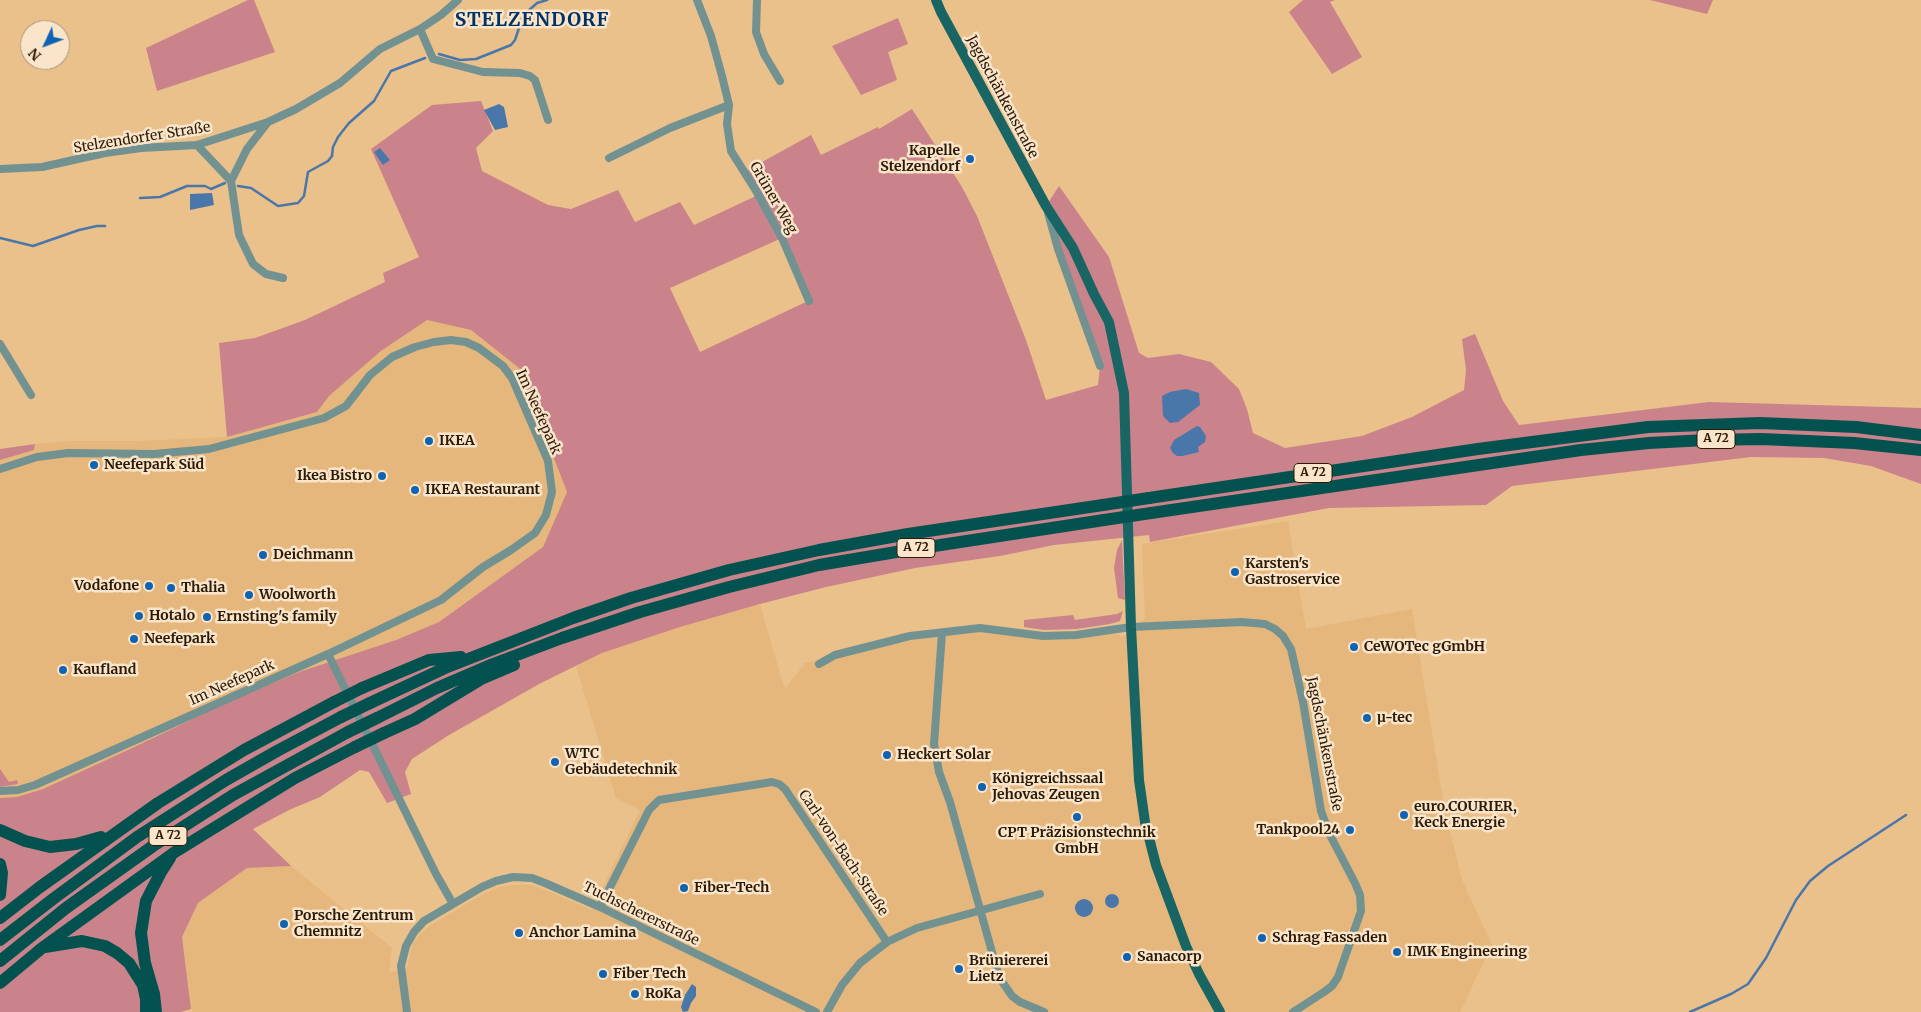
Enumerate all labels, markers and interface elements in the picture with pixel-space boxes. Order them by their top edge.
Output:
district label: STELZENDORF [453,10,611,32]
north arrow [20,20,70,70]
street label: Jagdschänkenstraße [963,33,1041,161]
text: N [24,44,45,65]
street label: Stelzendorfer Straße [72,119,212,157]
place label: Kapelle Stelzendorf [880,143,960,176]
marker: Kapelle Stelzendorf [964,153,976,165]
street label: Grüner Weg [746,159,800,237]
street label: Im Neefepark [512,367,564,457]
road number: A 72 [1697,429,1735,448]
place label: IKEA [439,433,475,449]
marker: IKEA [423,435,435,447]
place label: Neefepark Süd [104,457,204,473]
marker: Neefepark Süd [88,459,100,471]
road number: A 72 [1294,463,1332,482]
place label: Ikea Bistro [297,468,372,484]
marker: Ikea Bistro [376,470,388,482]
place label: IKEA Restaurant [425,482,540,498]
marker: IKEA Restaurant [409,484,421,496]
road number: A 72 [897,538,935,558]
place label: Deichmann [273,547,353,563]
marker: Deichmann [257,549,269,561]
place label: Karsten's Gastroservice [1245,556,1340,588]
marker: Karsten's Gastroservice [1229,566,1241,578]
place label: Vodafone [74,578,139,594]
marker: Vodafone [143,580,155,592]
place label: Thalia [181,580,225,596]
marker: Thalia [165,582,177,594]
place label: Woolworth [259,587,336,603]
marker: Woolworth [243,589,255,601]
place label: Hotalo [149,608,195,624]
place label: Ernsting's family [217,609,337,625]
marker: Hotalo [133,610,145,622]
marker: Ernsting's family [201,611,213,623]
place label: Neefepark [144,631,215,647]
marker: Neefepark [128,633,140,645]
place label: CeWOTec gGmbH [1364,639,1485,655]
marker: CeWOTec gGmbH [1348,641,1360,653]
street label: Im Neefepark [187,657,277,709]
place label: Kaufland [73,662,136,678]
marker: Kaufland [57,664,69,676]
street label: Jagdschänkenstraße [1303,675,1345,813]
place label: µ-tec [1377,710,1412,726]
marker: µ-tec [1361,712,1373,724]
place label: WTC Gebäudetechnik [565,746,677,779]
place label: Heckert Solar [897,747,991,763]
marker: Heckert Solar [881,749,893,761]
marker: WTC Gebäudetechnik [549,756,561,768]
place label: Königreichssaal Jehovas Zeugen [992,771,1103,804]
marker: Königreichssaal Jehovas Zeugen [976,781,988,793]
street label: Carl-von-Bach-Straße [795,787,891,919]
place label: euro.COURIER, Keck Energie [1414,799,1517,832]
marker: euro.COURIER, Keck Energie [1398,809,1410,821]
marker: CPT Präzisionstechnik GmbH [1071,811,1083,823]
place label: Tankpool24 [1256,822,1340,838]
marker: Tankpool24 [1344,824,1356,836]
place label: CPT Präzisionstechnik GmbH [998,825,1156,858]
road number: A 72 [149,826,187,846]
street label: Tuchschererstraße [580,879,702,949]
place label: Fiber-Tech [694,880,769,896]
marker: Fiber-Tech [678,882,690,894]
place label: Porsche Zentrum Chemnitz [294,908,413,940]
marker: Porsche Zentrum Chemnitz [278,918,290,930]
place label: Anchor Lamina [529,925,636,941]
marker: Anchor Lamina [513,927,525,939]
place label: Schrag Fassaden [1272,930,1387,946]
marker: Schrag Fassaden [1256,932,1268,944]
place label: IMK Engineering [1407,944,1527,960]
marker: IMK Engineering [1391,946,1403,958]
place label: Sanacorp [1137,949,1202,965]
marker: Sanacorp [1121,951,1133,963]
place label: Brüniererei Lietz [969,953,1048,986]
marker: Brüniererei Lietz [953,963,965,975]
place label: Fiber Tech [613,966,686,982]
marker: Fiber Tech [597,968,609,980]
place label: RoKa [645,986,681,1002]
marker: RoKa [629,988,641,1000]

